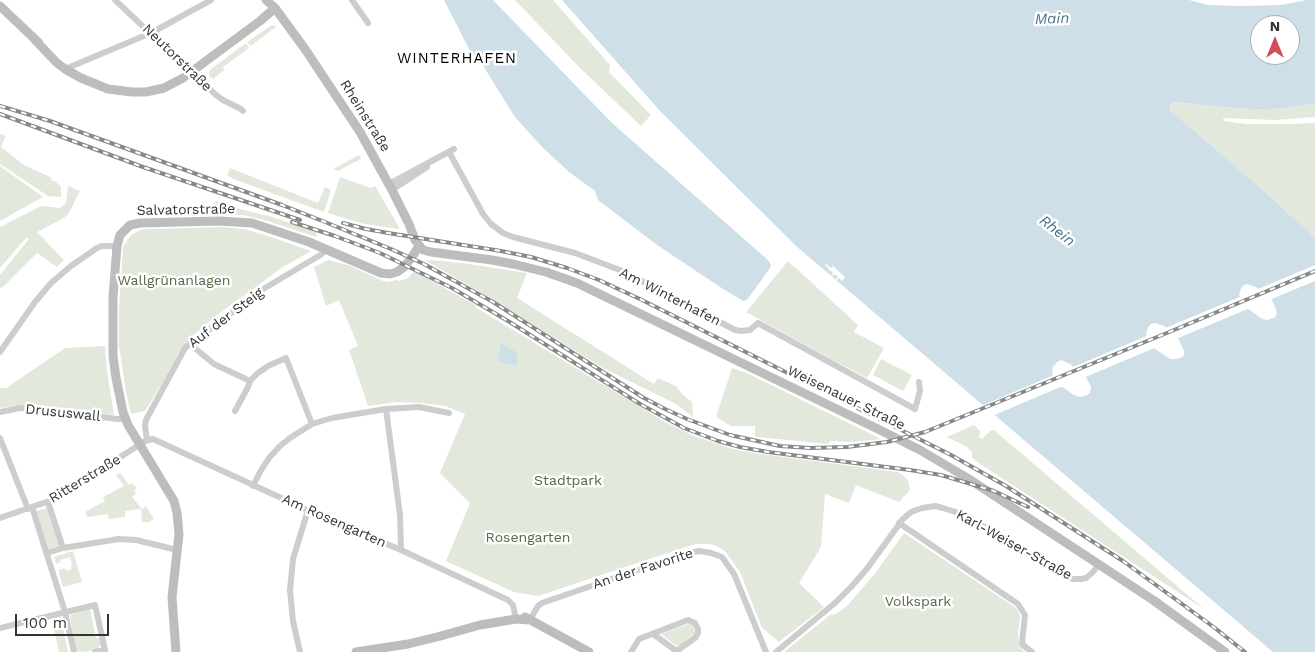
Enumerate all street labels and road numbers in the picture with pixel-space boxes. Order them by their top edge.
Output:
street label: Neutorstraße [139,21,215,95]
street label: Rheinstraße [336,77,394,155]
street label: Salvatorstraße [137,201,235,219]
street label: Am Winterhafen [617,264,723,330]
street label: Auf der Steig [185,284,267,352]
street label: Weisenauer Straße [784,362,908,434]
street label: Drususwall [25,401,101,425]
street label: Ritterstraße [46,451,124,507]
street label: Am Rosengarten [279,491,389,551]
street label: Karl-Weiser-Straße [953,506,1075,584]
street label: An der Favorite [591,545,695,593]

